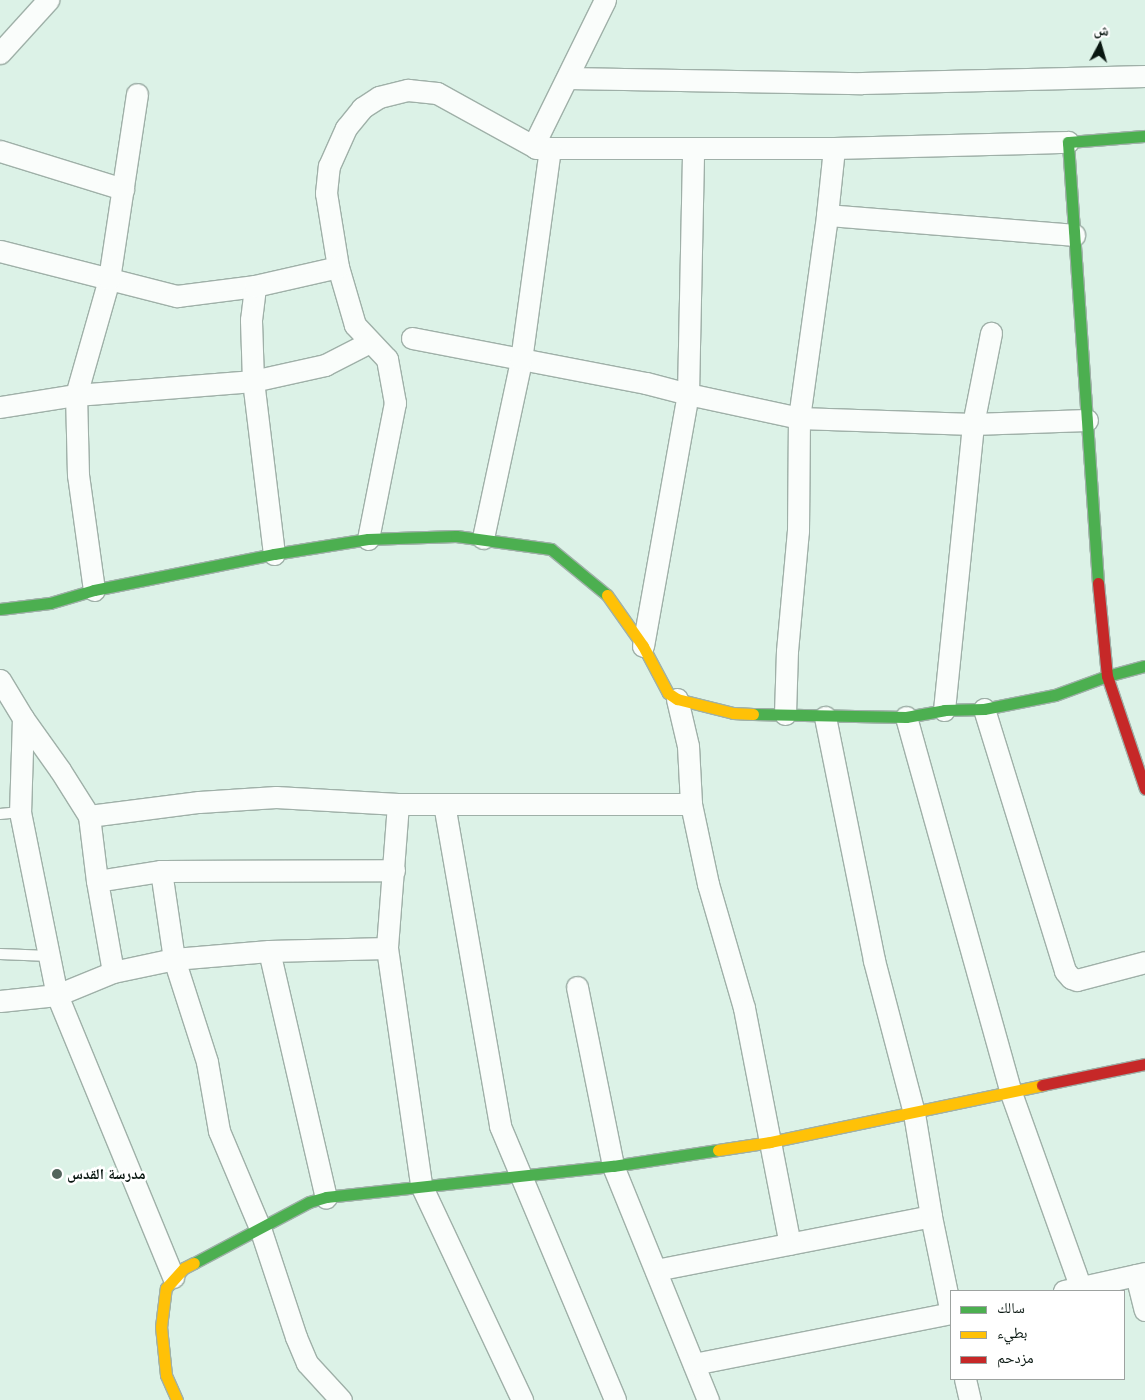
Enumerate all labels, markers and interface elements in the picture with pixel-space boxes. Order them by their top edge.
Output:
north arrow [1075,20,1125,70]
text: ش [1093,20,1110,40]
place label: مدرسة القدس [67,1165,146,1183]
marker: مدرسة القدس [51,1168,63,1180]
legend [950,1290,1125,1380]
text: سالك [997,1298,1025,1317]
text: بطيء [997,1323,1027,1342]
text: مزدحم [997,1348,1034,1367]

